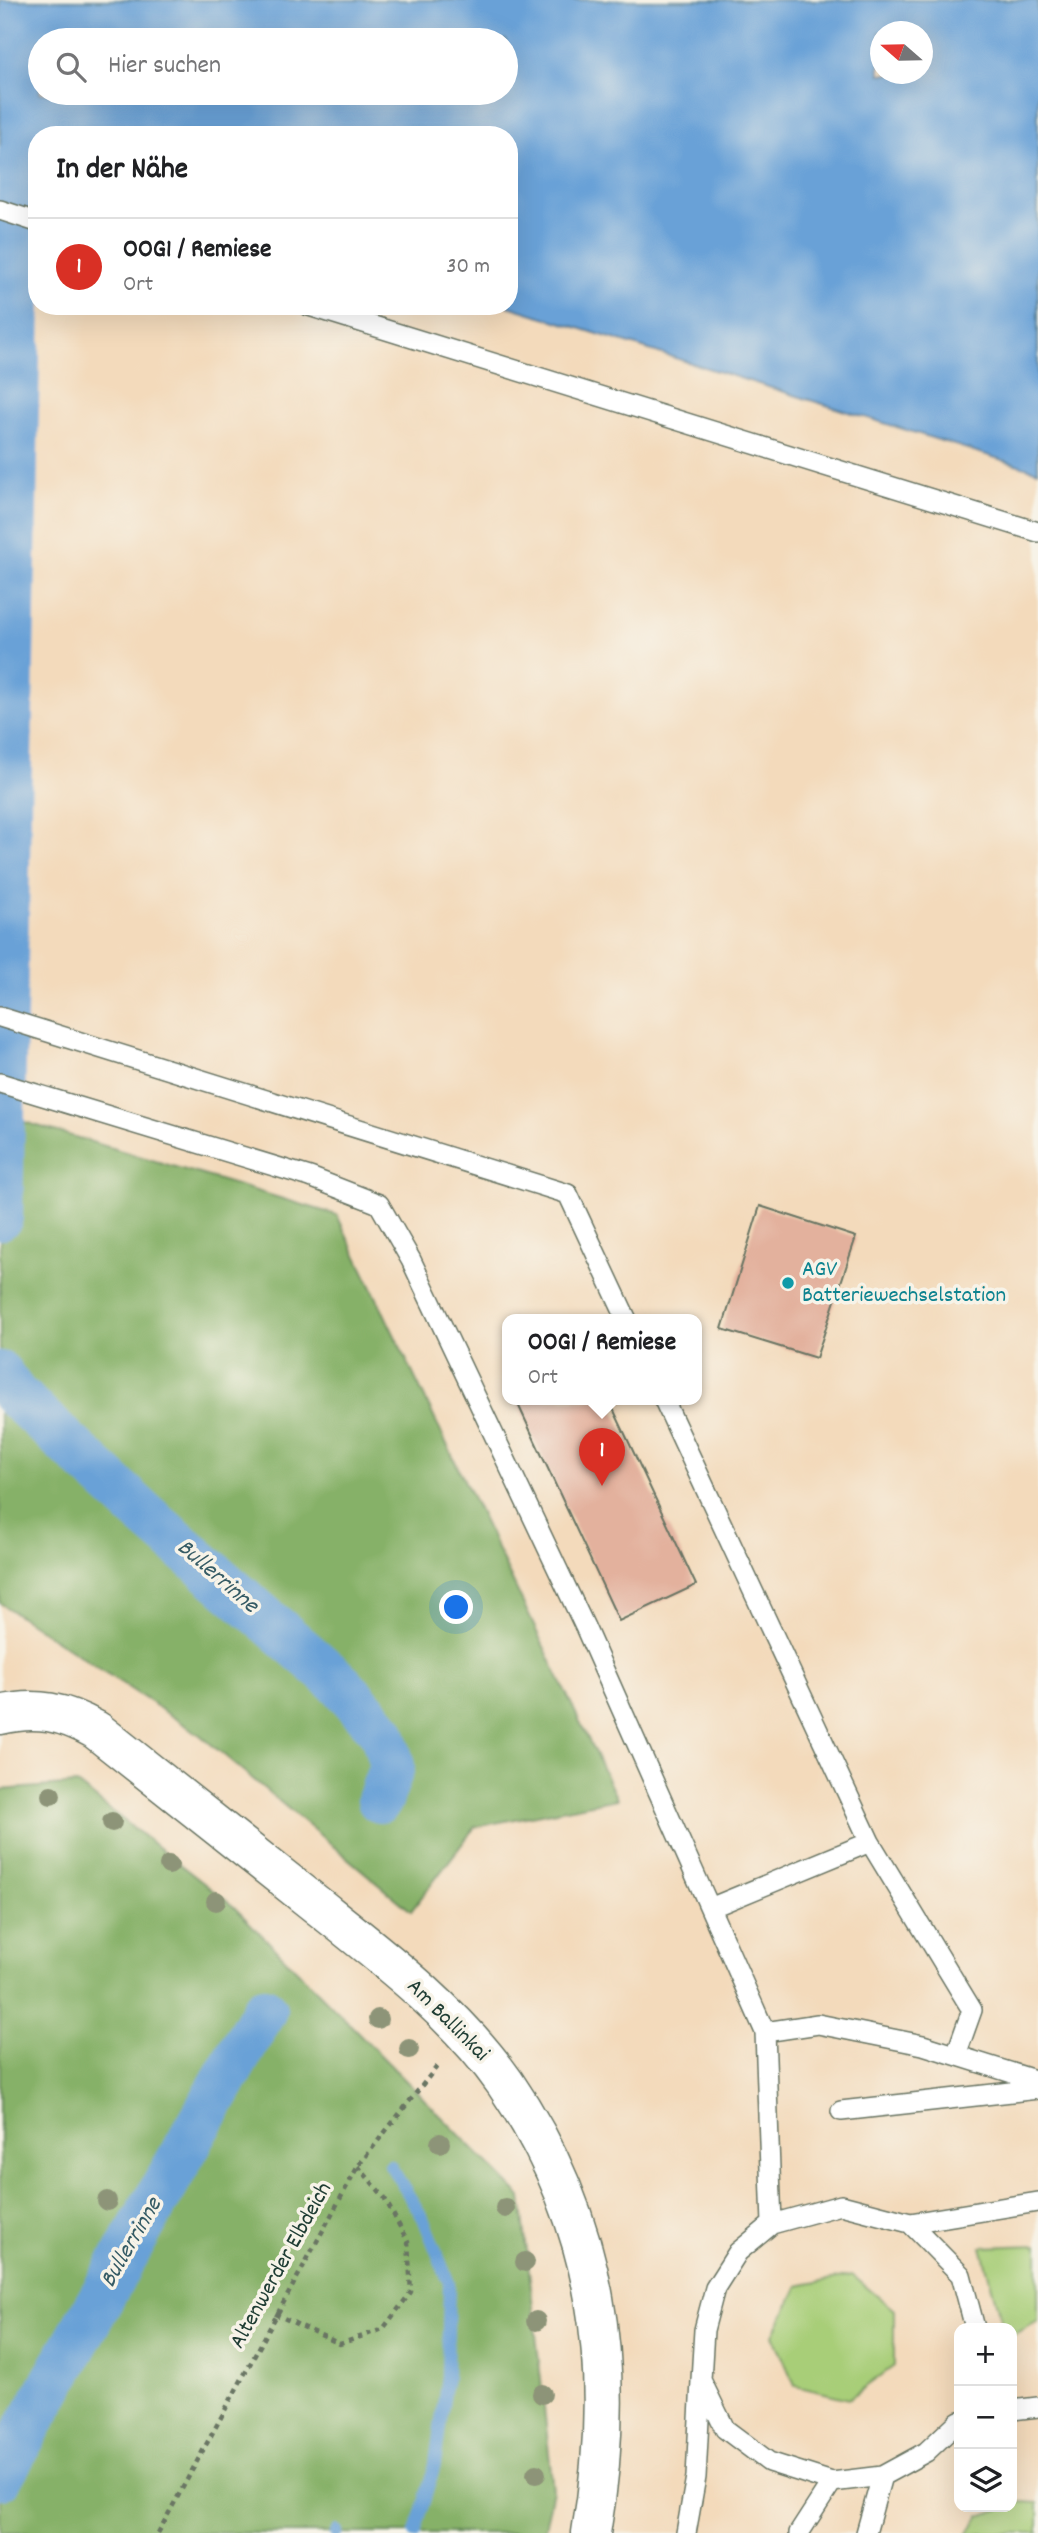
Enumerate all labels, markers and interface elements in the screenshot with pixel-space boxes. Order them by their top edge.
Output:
north arrow [870,21,933,84]
search box [28,28,518,105]
icon: search [52,48,90,86]
text: Hier suchen [108,48,221,85]
text: In der Nähe [56,150,188,193]
text: OOG1 / Remiese [123,232,272,269]
text: 1 [76,251,82,284]
text: 30 m [446,251,490,284]
text: Ort [123,269,153,302]
place label: AGV Batteriewechselstation [802,1254,1006,1313]
marker: AGV Batteriewechselstation [780,1275,796,1291]
popup [502,1314,702,1405]
text: OOG1 / Remiese [528,1325,676,1362]
text: Ort [528,1362,558,1395]
pin: 1 [579,1428,625,1486]
water label: Bullerrinne [169,1532,266,1623]
your location [439,1590,473,1624]
street label: Am Ballinkai [398,1972,496,2070]
street label: Altenwerder Elbdeich [222,2177,342,2355]
water label: Bullerrinne [93,2191,172,2294]
map controls [954,2323,1017,2512]
button: + [954,2323,1017,2386]
button: − [954,2386,1017,2449]
button: layers [954,2449,1017,2512]

